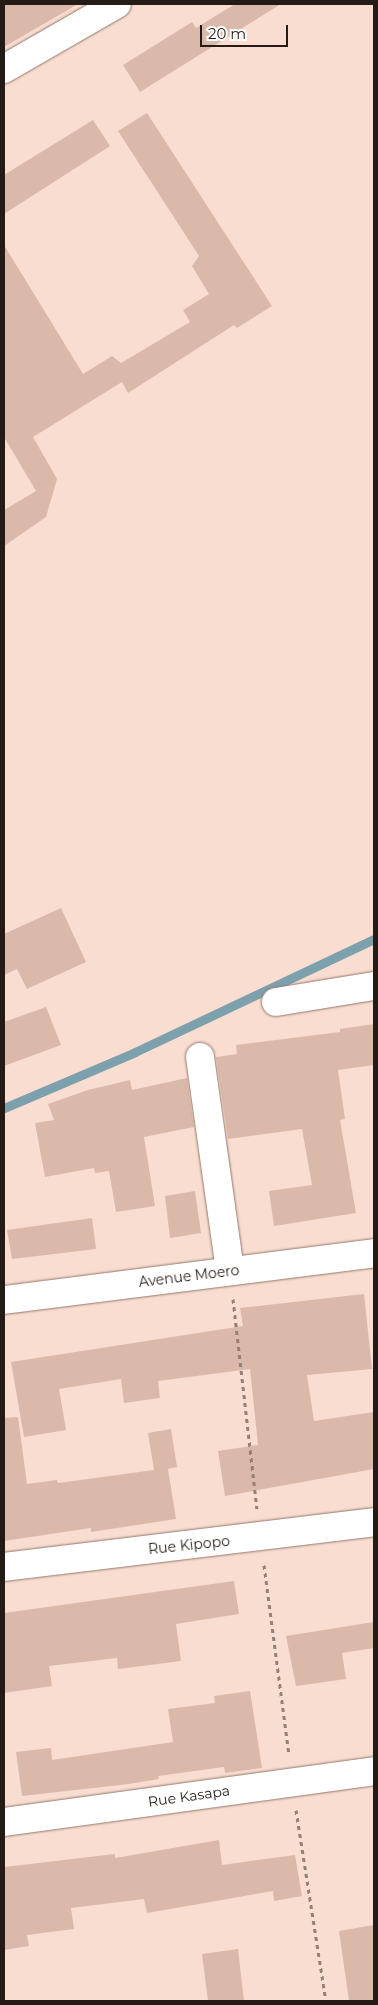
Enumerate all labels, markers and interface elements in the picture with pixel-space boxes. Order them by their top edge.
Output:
scale bar [203,15,290,47]
text: 20 m [208,24,246,43]
street label: Avenue Moero [138,1261,240,1291]
street label: Rue Kipopo [147,1532,231,1558]
street label: Rue Kasapa [147,1782,231,1810]

